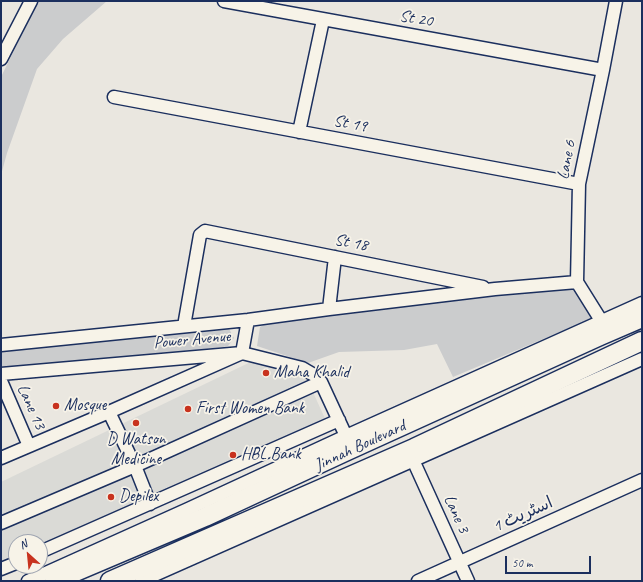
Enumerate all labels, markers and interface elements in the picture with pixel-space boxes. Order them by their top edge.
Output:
street label: St 20 [398,6,434,32]
street label: St 19 [332,111,368,137]
street label: Lane 6 [553,139,581,181]
street label: St 18 [333,230,369,256]
street label: Power Avenue [153,326,231,354]
place label: Maha Khalid [274,363,349,383]
marker: Maha Khalid [261,368,271,378]
street label: Lane 13 [12,381,50,433]
place label: Mosque [64,396,106,416]
place label: First Women Bank [196,399,304,419]
marker: Mosque [51,401,61,411]
marker: First Women Bank [183,404,193,414]
street label: Jinnah Boulevard [311,416,409,476]
marker: D Watson Medicine [131,418,141,428]
place label: D Watson Medicine [107,430,165,470]
place label: HBL Bank [241,445,301,465]
marker: HBL Bank [228,450,238,460]
place label: Depilex [119,487,158,507]
marker: Depilex [106,492,116,502]
street label: Lane 3 [439,492,473,536]
street label: اسٹریٹ 1 [490,493,556,537]
north arrow [8,534,48,574]
text: N [17,536,29,552]
scale bar [507,548,593,574]
text: 50 m [512,555,532,571]

